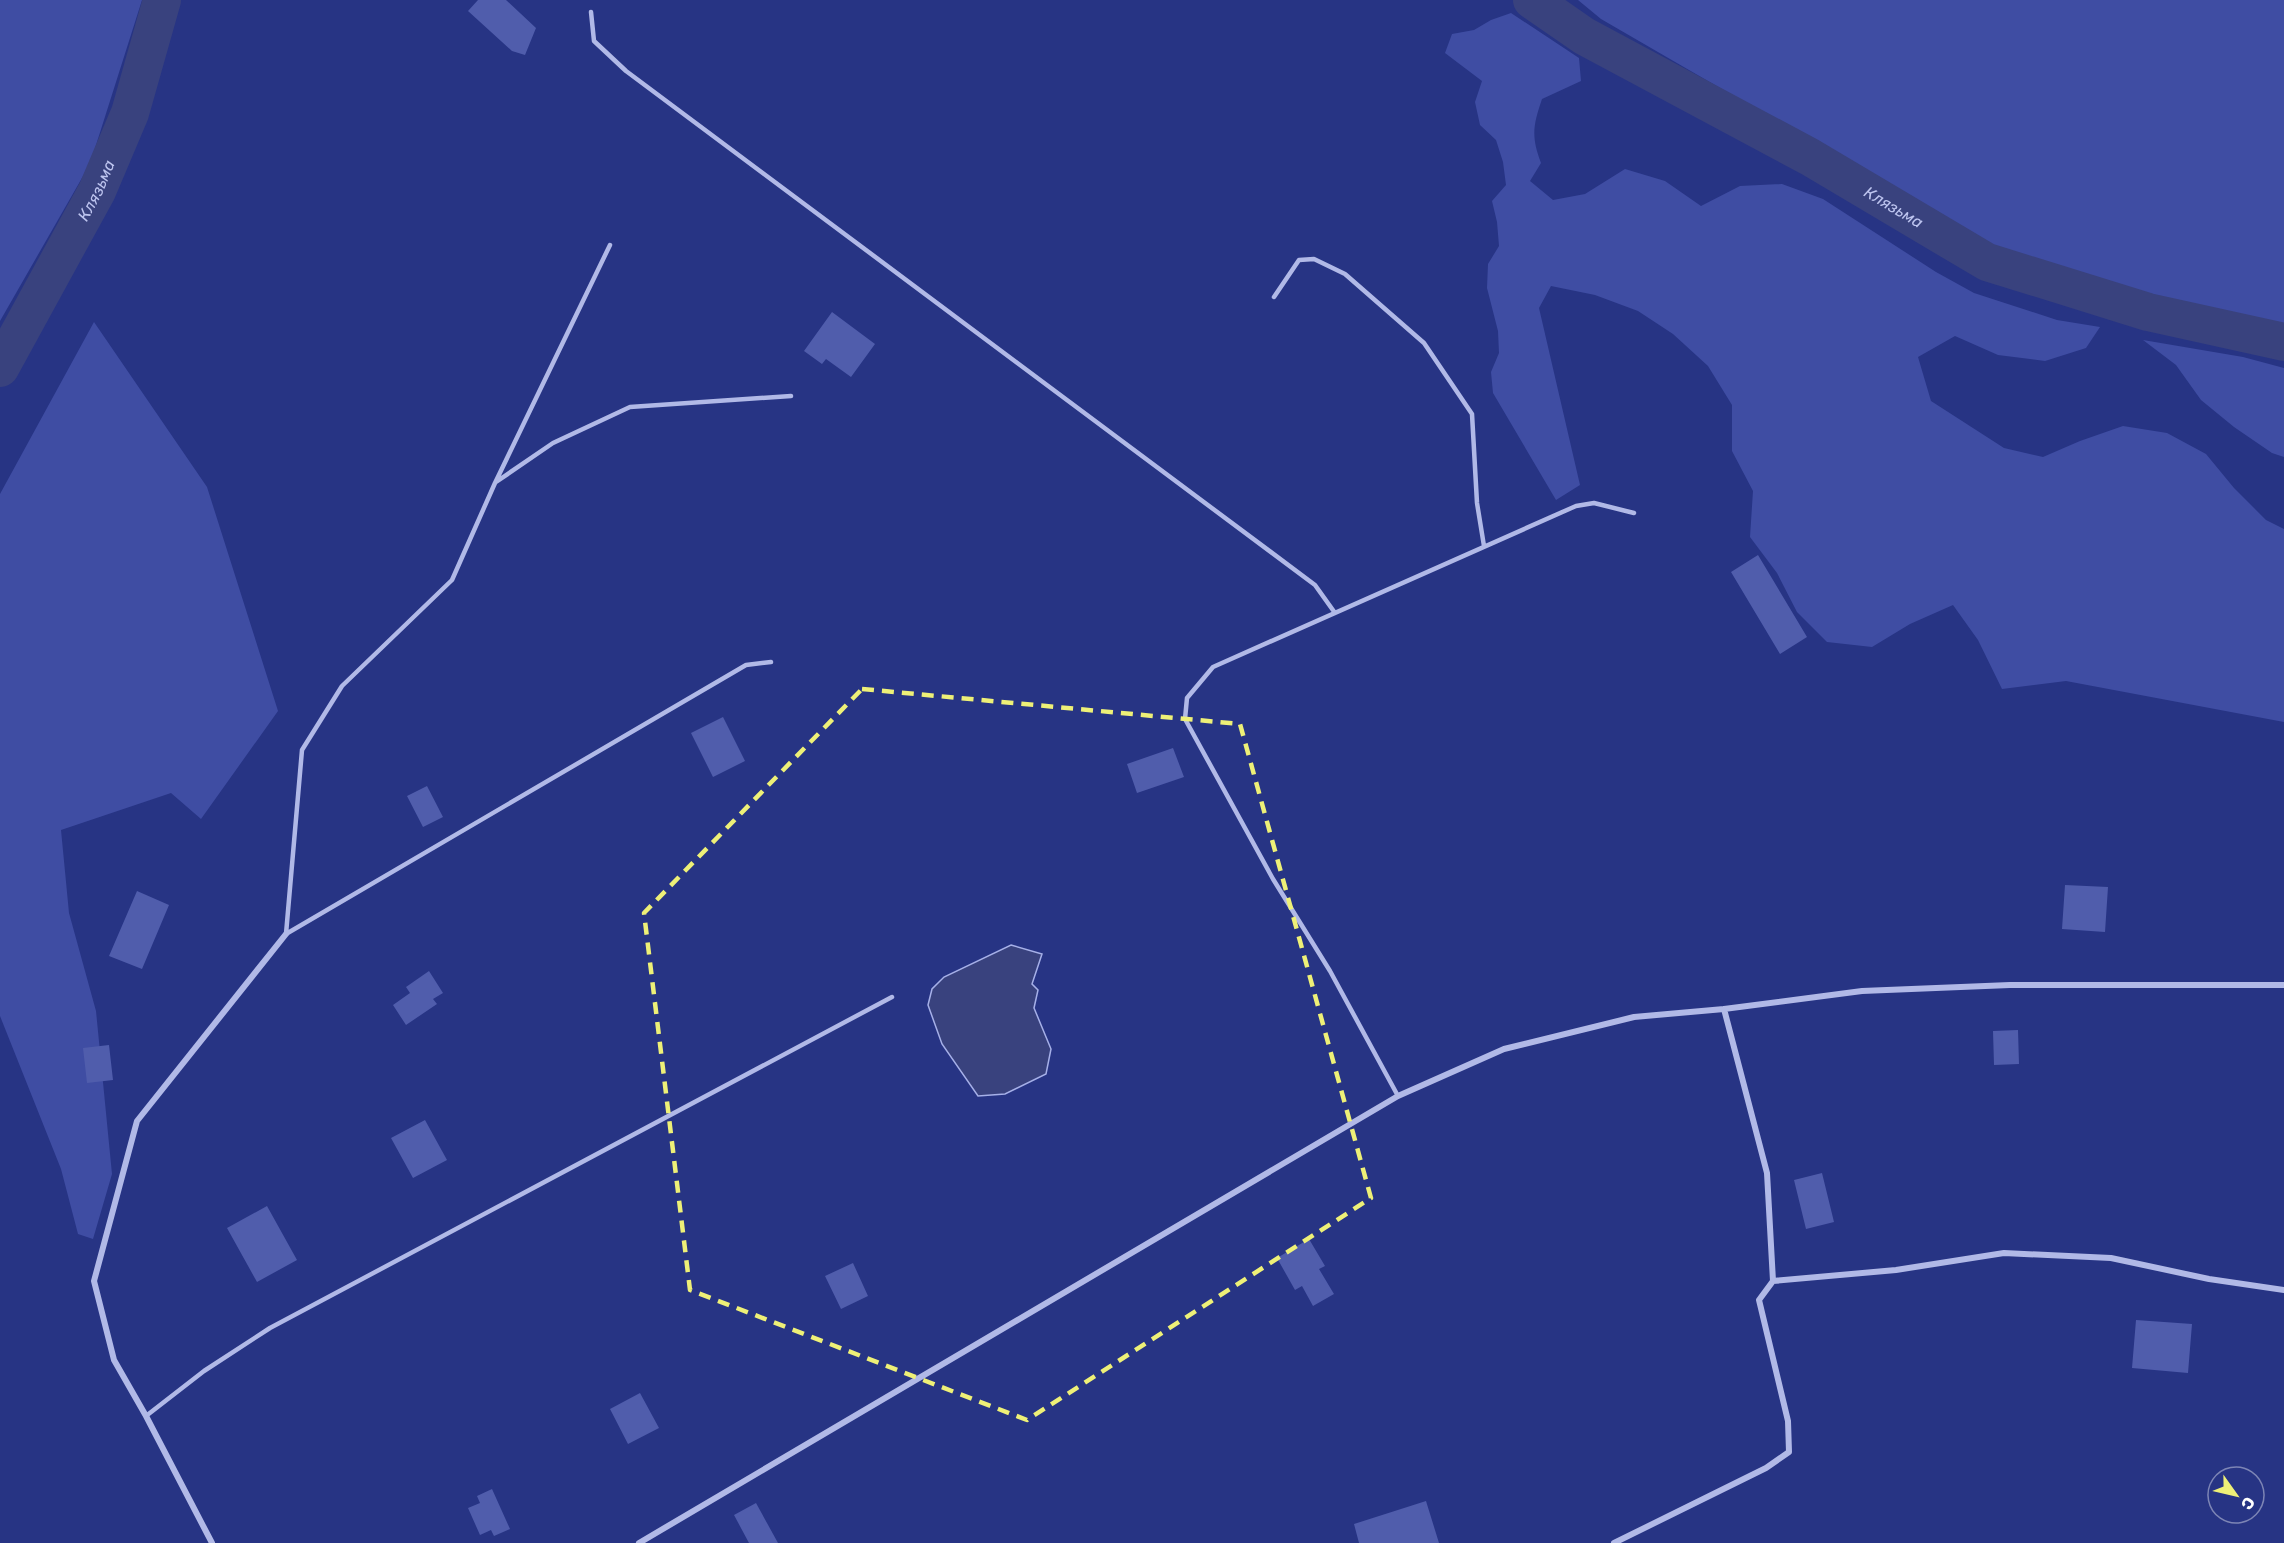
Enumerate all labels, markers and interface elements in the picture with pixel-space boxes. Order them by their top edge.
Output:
water label: Клязьма [74,157,119,224]
water label: Клязьма [1861,182,1926,232]
north arrow [2206,1465,2266,1525]
text: С [2237,1493,2259,1513]

